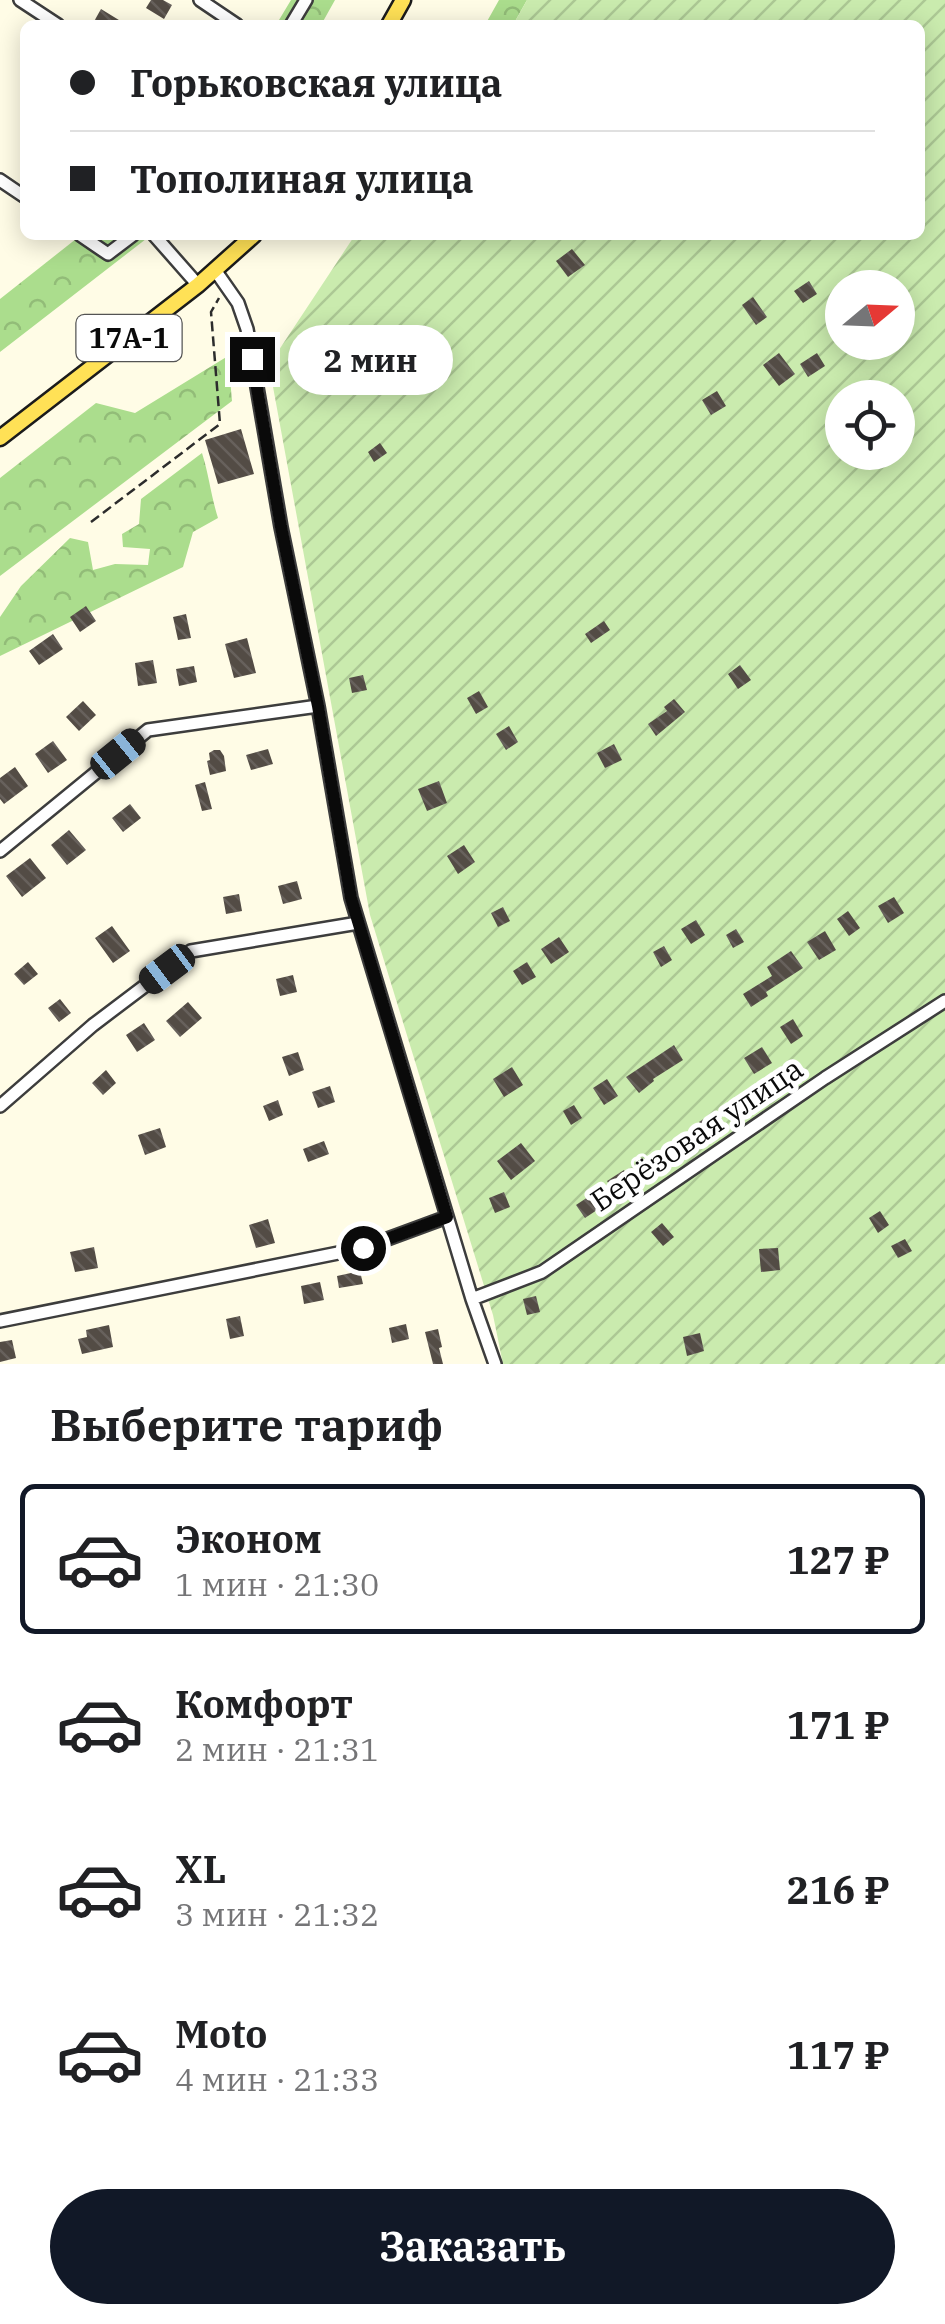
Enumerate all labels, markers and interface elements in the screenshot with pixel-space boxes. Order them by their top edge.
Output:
text: Горьковская улица [130,58,503,107]
text: Тополиная улица [130,154,474,203]
north arrow [825,270,915,360]
map controls [825,270,915,470]
road number: 17А-1 [76,315,182,361]
callout: 2 мин [287,324,452,394]
route end [230,337,275,382]
text: 2 мин [324,339,417,381]
button: locate [825,380,915,470]
car [85,723,151,785]
car [134,939,200,999]
street label: Берёзовая улица [582,1048,810,1219]
route start [341,1226,386,1271]
text: Выберите тариф [50,1395,443,1453]
icon: car [55,1514,145,1604]
text: Эконом [175,1514,322,1563]
text: 127 ₽ [787,1535,890,1584]
text: 1 мин · 21:30 [175,1563,379,1605]
icon: car [55,1679,145,1769]
text: Комфорт [175,1679,353,1728]
text: 171 ₽ [787,1700,890,1749]
text: 2 мин · 21:31 [175,1728,379,1770]
icon: car [55,1844,145,1934]
text: XL [175,1844,226,1893]
text: 216 ₽ [787,1865,890,1914]
text: 3 мин · 21:32 [175,1893,379,1935]
icon: car [55,2009,145,2099]
text: Moto [175,2009,267,2058]
text: 117 ₽ [787,2030,890,2079]
text: 4 мин · 21:33 [175,2058,379,2100]
button: Заказать [50,2189,895,2304]

